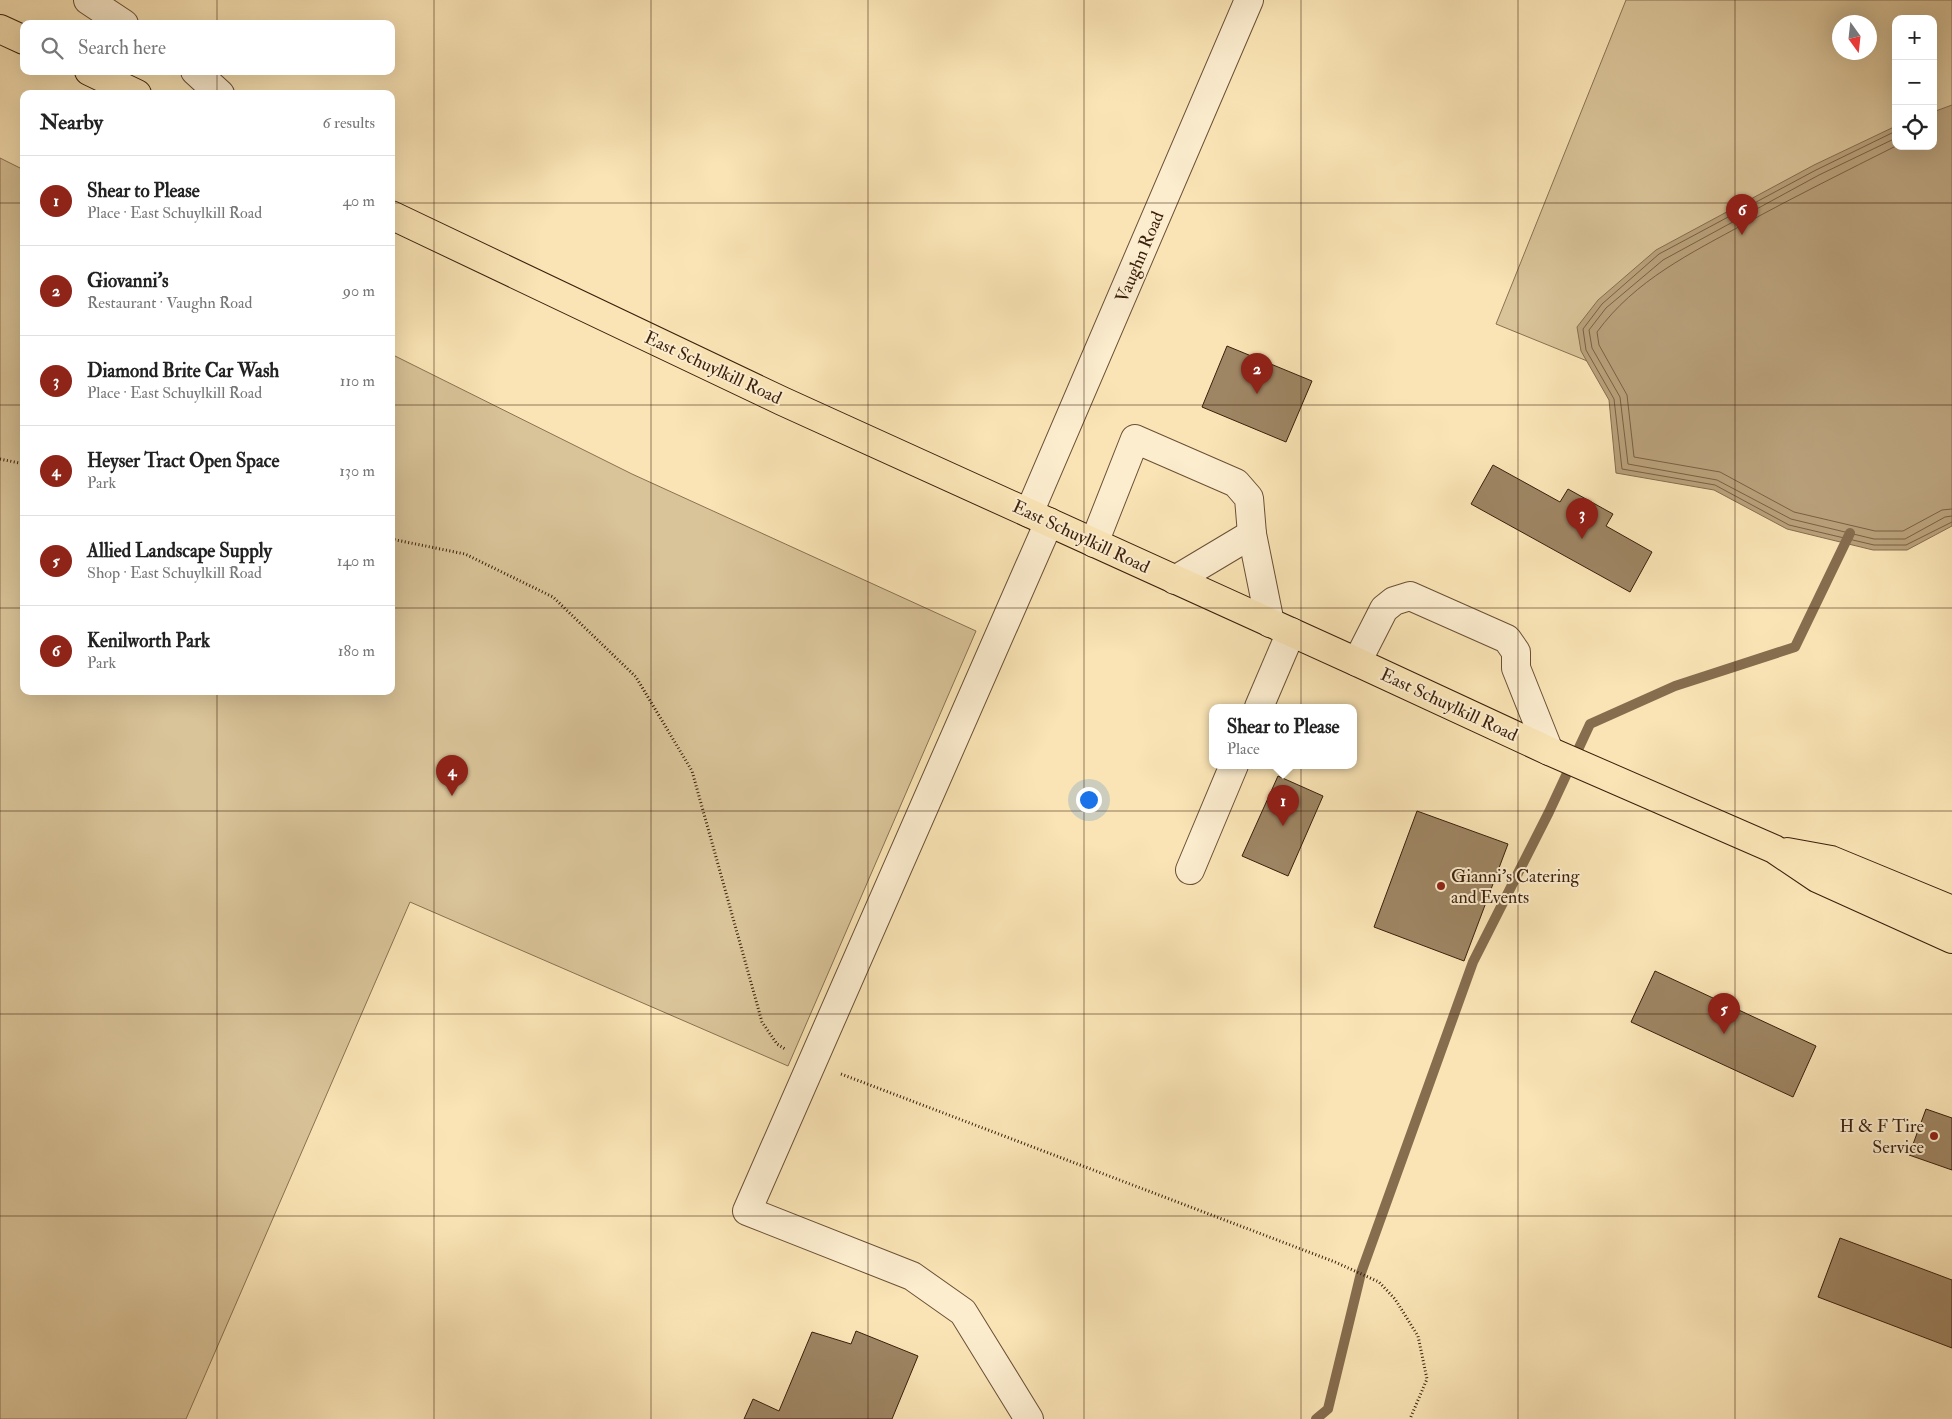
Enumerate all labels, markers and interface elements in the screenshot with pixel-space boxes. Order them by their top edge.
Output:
north arrow [1832,15,1877,60]
map controls [1892,15,1937,150]
button: + [1892,15,1937,60]
search box [20,20,395,75]
icon: search [38,34,66,62]
text: Search here [78,36,166,60]
button: − [1892,60,1937,105]
button: locate [1892,105,1937,150]
text: Nearby [40,109,103,136]
text: 6 results [323,113,375,133]
text: Shear to Please [87,179,200,203]
text: 1 [53,191,59,211]
text: 40 m [342,191,375,211]
pin: 6 [1726,194,1758,235]
text: Place · East Schuylkill Road [87,203,262,223]
street label: Vaughn Road [1110,208,1170,306]
text: Giovanni’s [87,269,169,293]
text: 2 [52,281,60,301]
text: 90 m [343,281,375,301]
text: Restaurant · Vaughn Road [87,293,252,313]
street label: East Schuylkill Road [641,326,785,410]
pin: 2 [1241,353,1273,394]
text: Diamond Brite Car Wash [87,359,279,383]
text: 3 [53,371,59,391]
text: 110 m [340,371,375,391]
text: Place · East Schuylkill Road [87,383,262,403]
text: Heyser Tract Open Space [87,449,279,473]
text: 4 [52,461,60,481]
text: 130 m [339,461,375,481]
text: Park [87,473,116,493]
street label: East Schuylkill Road [1009,495,1153,579]
pin: 3 [1566,498,1598,539]
text: Allied Landscape Supply [87,539,272,563]
text: 5 [52,551,60,571]
text: 140 m [337,551,375,571]
text: Shop · East Schuylkill Road [87,563,262,583]
text: Kenilworth Park [87,629,210,653]
text: 6 [52,641,60,661]
text: 180 m [338,641,375,661]
text: Park [87,653,116,673]
street label: East Schuylkill Road [1377,663,1521,747]
popup [1209,704,1357,769]
text: Shear to Please [1227,715,1339,739]
text: Place [1227,739,1260,759]
pin: 4 [436,755,468,796]
pin: 1 [1267,785,1299,826]
your location [1076,787,1102,813]
place label: Gianni’s Catering and Events [1451,865,1581,909]
marker: Gianni’s Catering and Events [1435,880,1447,892]
pin: 5 [1708,993,1740,1034]
place label: H & F Tire Service [1839,1115,1924,1159]
marker: H & F Tire Service [1928,1130,1940,1142]

